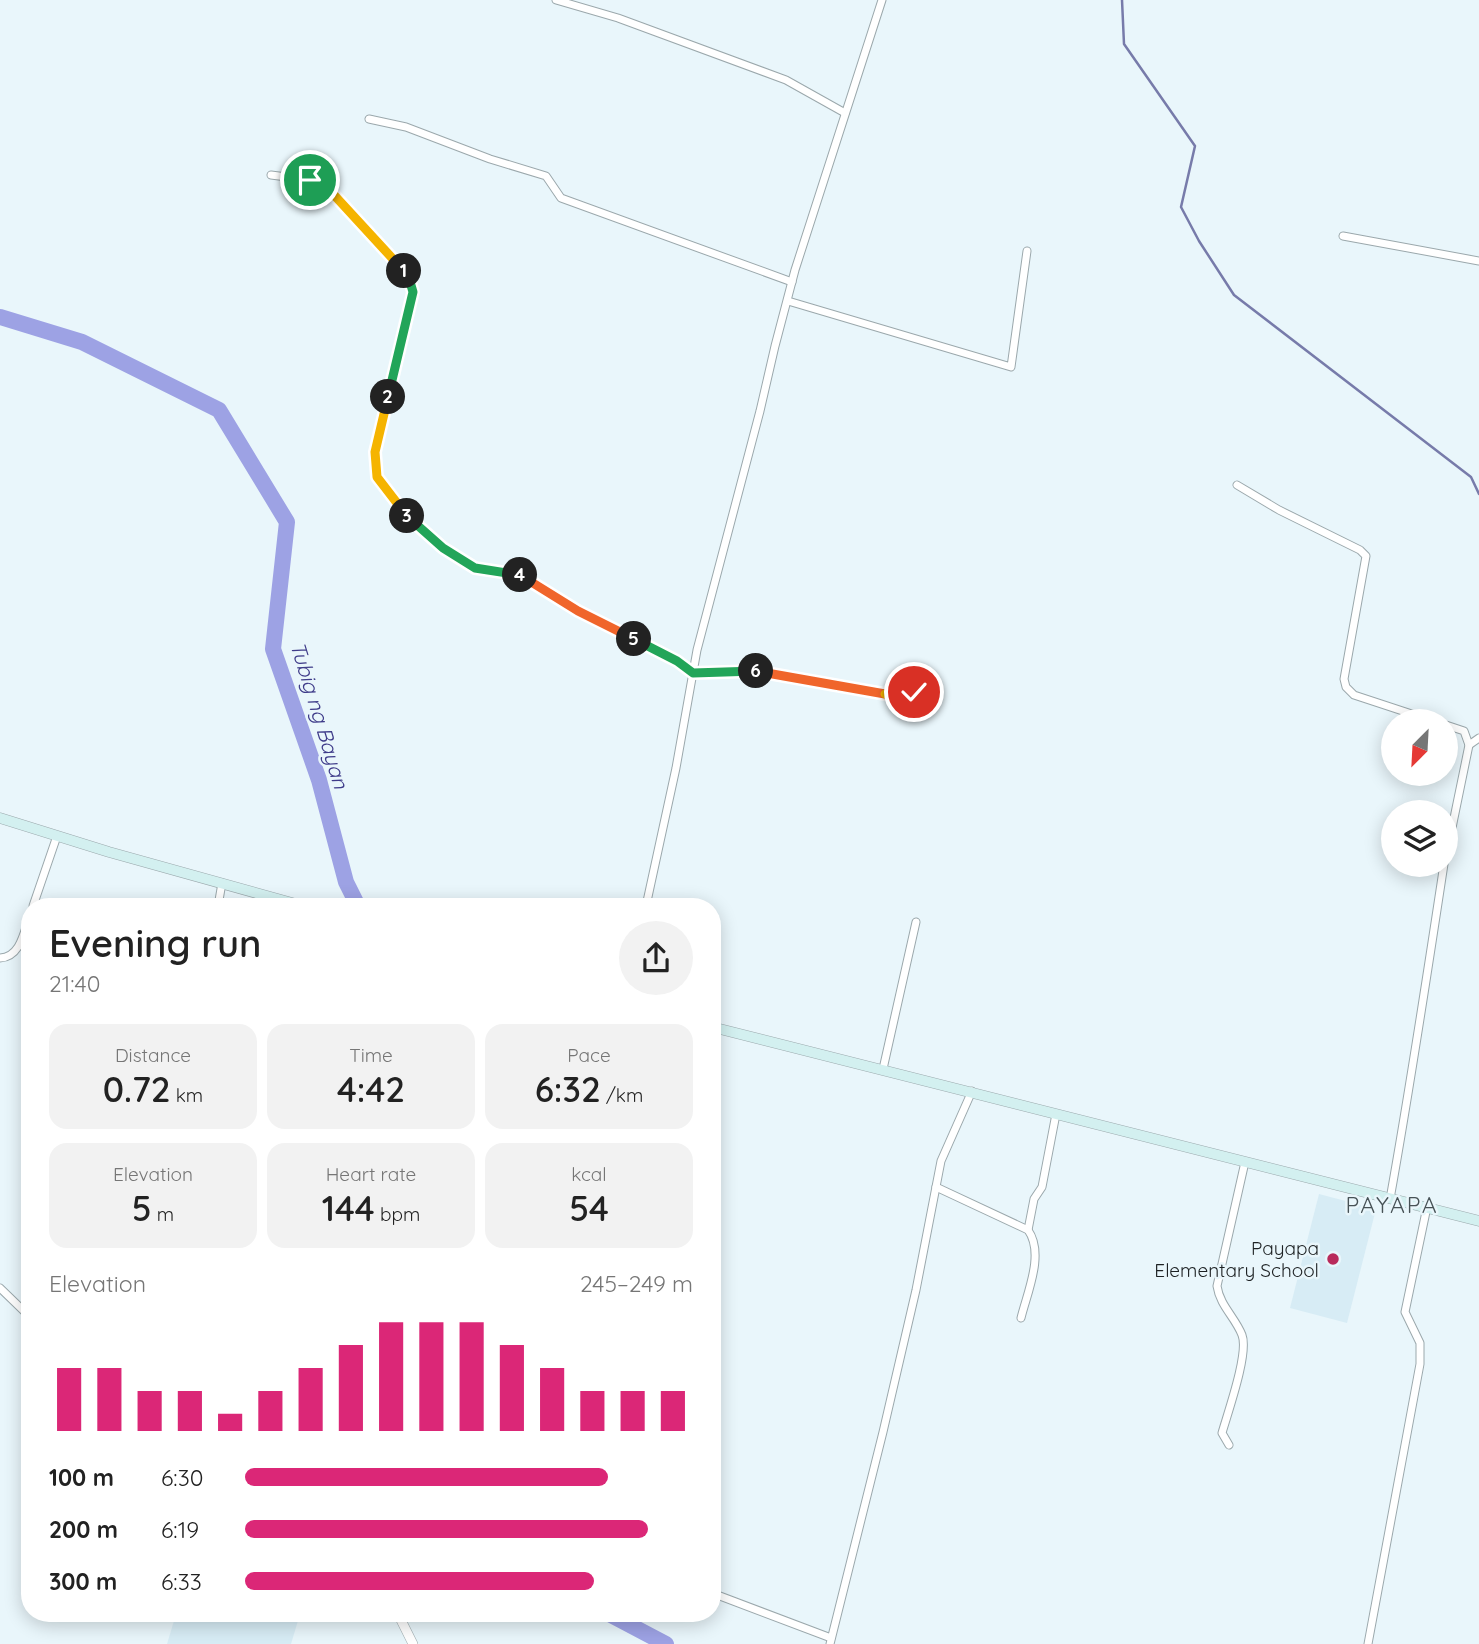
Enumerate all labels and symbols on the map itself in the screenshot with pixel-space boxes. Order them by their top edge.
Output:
pin [280,150,340,210]
pin: 1 [386,254,422,288]
pin: 2 [370,380,406,414]
pin: 3 [390,498,424,534]
pin: 4 [503,558,538,592]
pin: 5 [616,622,652,656]
water label: Tubig ng Bayan [285,638,355,792]
pin: 6 [738,654,774,688]
pin [884,662,944,722]
north arrow [1381,709,1458,786]
district label: PAYAPA [1345,1190,1439,1219]
place label: Payapa Elementary School [1154,1236,1319,1282]
marker: Payapa Elementary School [1325,1251,1341,1267]

